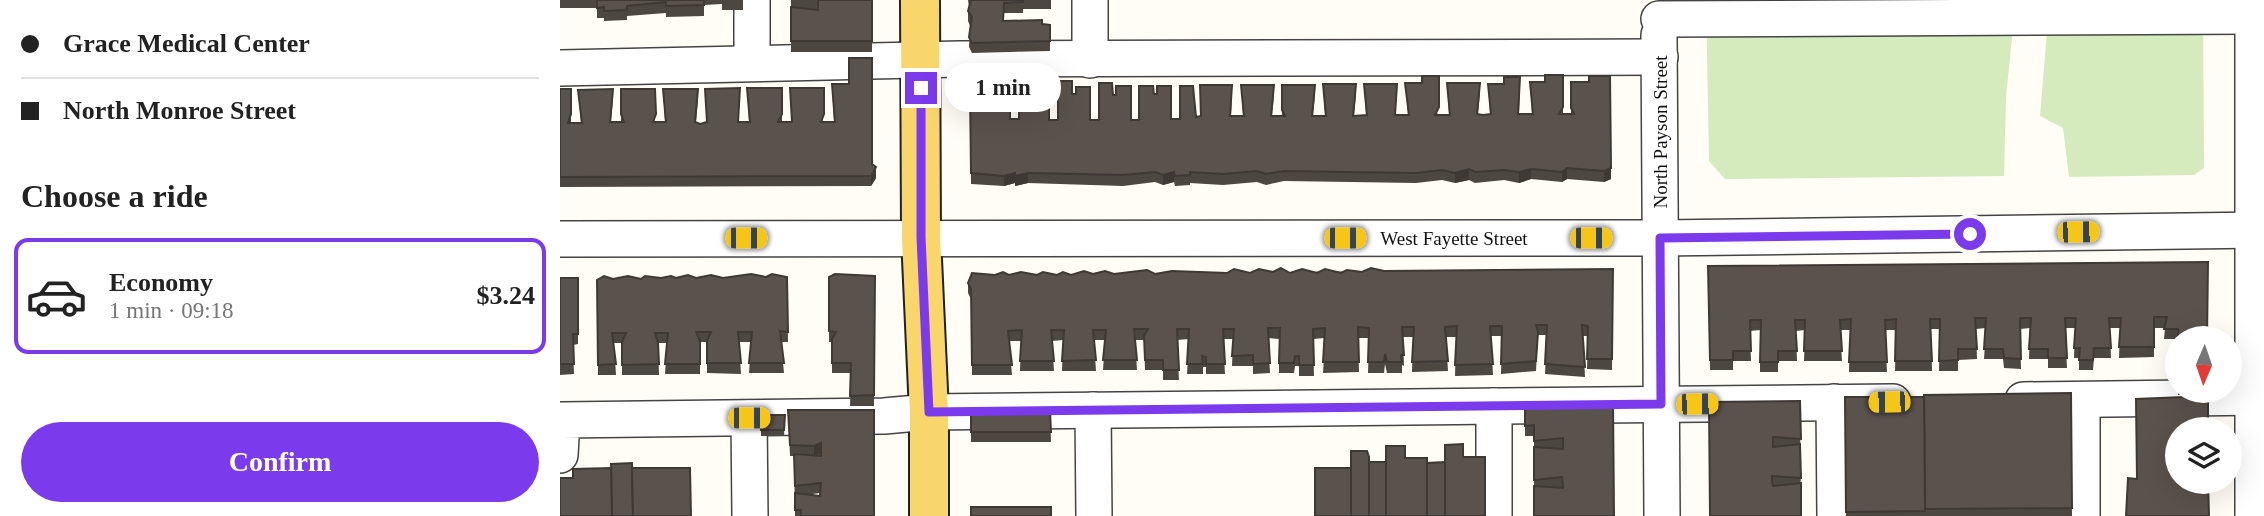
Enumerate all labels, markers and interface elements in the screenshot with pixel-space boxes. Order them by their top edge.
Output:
text: Grace Medical Center [63,29,310,58]
street label: North Payson Street [1650,55,1671,209]
callout: 1 min [946,64,1061,112]
route end [905,72,937,104]
text: 1 min [975,75,1031,100]
text: North Monroe Street [63,96,296,125]
text: Choose a ride [21,178,208,214]
route start [1954,218,1986,250]
car [2057,221,2100,243]
car [726,228,768,249]
car [1325,228,1367,249]
street label: West Fayette Street [1380,228,1528,249]
car [1571,228,1613,249]
icon: car [25,265,88,328]
text: Economy [109,268,213,297]
text: $3.24 [477,281,535,310]
text: 1 min · 09:18 [109,298,234,323]
north arrow [2165,326,2242,402]
map controls [2165,326,2242,494]
car [1868,391,1911,413]
car [1676,393,1719,415]
car [729,408,771,429]
button: layers [2165,417,2242,494]
button: Confirm [21,422,539,502]

